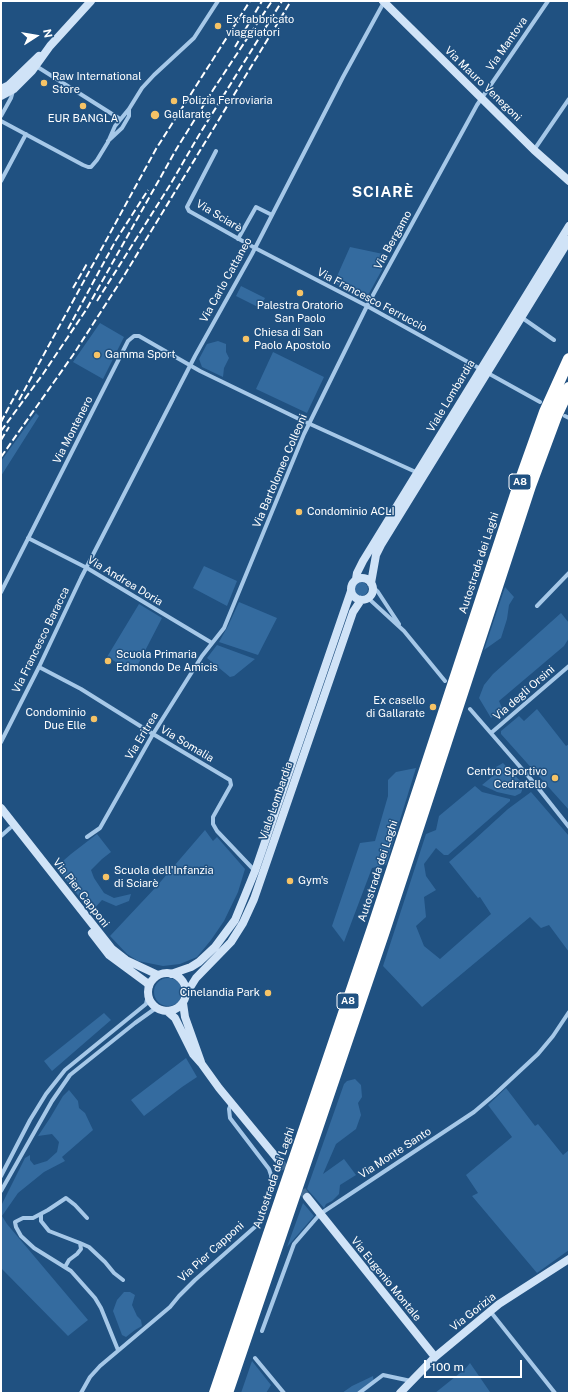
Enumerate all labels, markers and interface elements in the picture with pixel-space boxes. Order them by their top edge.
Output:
place label: Ex fabbricato viaggiatori [226,13,294,39]
street label: Via Mantova [484,15,530,73]
north arrow [16,16,56,56]
marker: Ex fabbricato viaggiatori [213,21,223,31]
text: N [41,28,55,39]
street label: Via Mauro Venegoni [442,44,524,124]
place label: Raw International Store [52,70,142,96]
marker: Raw International Store [39,78,49,88]
place label: Polizia Ferroviaria [182,94,273,108]
marker: Polizia Ferroviaria [169,96,179,106]
marker: EUR BANGLA [78,101,88,111]
place label: Gallarate [164,108,211,122]
marker: Gallarate [149,109,161,121]
place label: EUR BANGLA [48,112,118,126]
district label: SCIARÈ [352,183,414,201]
street label: Via Sciarè [194,197,244,235]
street label: Via Bergamo [371,208,415,272]
street label: Via Carlo Cattaneo [197,235,255,325]
street label: Via Francesco Ferruccio [315,265,429,335]
marker: Palestra Oratorio San Paolo [295,288,305,298]
place label: Palestra Oratorio San Paolo [257,299,343,325]
place label: Chiesa di San Paolo Apostolo [254,326,331,352]
marker: Chiesa di San Paolo Apostolo [241,334,251,344]
place label: Gamma Sport [105,348,175,362]
marker: Gamma Sport [92,350,102,360]
street label: Viale Lombardia [424,357,478,435]
street label: Via Montenero [50,394,96,466]
street label: Via Bartolomeo Colleoni [250,412,310,530]
road number: A8 [509,474,531,490]
place label: Condominio ACLI [307,505,395,519]
marker: Condominio ACLI [294,507,304,517]
street label: Autostrada dei Laghi [456,511,502,615]
street label: Via Andrea Doria [85,553,165,609]
street label: Via Francesco Baracca [10,585,72,695]
place label: Scuola Primaria Edmondo De Amicis [116,648,218,674]
marker: Scuola Primaria Edmondo De Amicis [103,656,113,666]
street label: Via degli Orsini [491,663,557,723]
place label: Ex casello di Gallarate [366,694,425,720]
marker: Ex casello di Gallarate [428,702,438,712]
place label: Condominio Due Elle [25,706,86,732]
street label: Via Eritrea [123,710,161,762]
marker: Condominio Due Elle [89,714,99,724]
street label: Via Somalia [158,723,216,765]
street label: Viale Lombardia [256,760,296,842]
place label: Centro Sportivo Cedratello [467,765,547,791]
marker: Centro Sportivo Cedratello [550,773,560,783]
street label: Autostrada dei Laghi [355,819,401,923]
street label: Via Pier Capponi [50,856,112,930]
place label: Scuola dell'Infanzia di Sciarè [114,864,214,890]
marker: Scuola dell'Infanzia di Sciarè [101,872,111,882]
place label: Gym's [298,874,328,888]
marker: Gym's [285,876,295,886]
place label: Cinelandia Park [180,986,260,1000]
marker: Cinelandia Park [263,988,273,998]
road number: A8 [337,993,359,1009]
street label: Via Monte Santo [356,1125,434,1181]
street label: Autostrada dei Laghi [251,1126,297,1230]
street label: Via Pier Capponi [175,1219,247,1285]
street label: Via Eugenio Montale [348,1234,424,1324]
street label: Via Gorizia [448,1290,498,1334]
scale bar [426,1352,524,1378]
text: 100 m [431,1360,464,1374]

